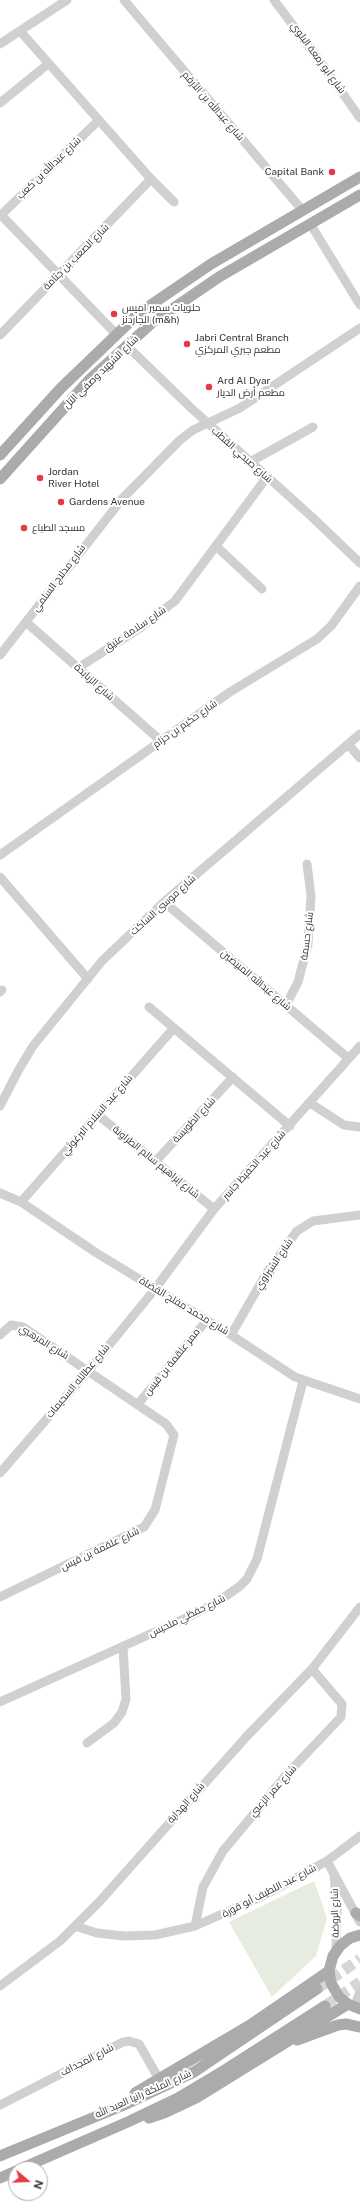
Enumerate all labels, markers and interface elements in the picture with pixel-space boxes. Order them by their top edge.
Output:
street label: شارع أبو زمعة البلوي [288,20,348,96]
street label: شارع عبدالله بن الأرقم [180,69,246,143]
street label: شارع عبدالله بن كعب [14,134,84,202]
place label: Capital Bank [265,166,324,178]
marker: Capital Bank [327,167,337,177]
street label: شارع الصعب بن جثامة [40,221,112,293]
place label: حلويات سمير اميس الجاردنز (m&h) [122,302,200,326]
marker: حلويات سمير اميس الجاردنز (m&h) [109,309,119,319]
place label: Jabri Central Branch مطعم جبري المركزي [195,332,289,356]
street label: شارع الشهيد وصفي التل [61,333,141,411]
marker: Jabri Central Branch مطعم جبري المركزي [182,339,192,349]
place label: Ard Al Dyar مطعم أرض الديار [217,375,285,398]
marker: Ard Al Dyar مطعم أرض الديار [204,382,214,392]
street label: شارع صبحي القطب [209,425,275,485]
place label: Jordan River Hotel [48,466,100,490]
marker: Jordan River Hotel [35,473,45,483]
place label: Gardens Avenue [69,496,145,508]
marker: Gardens Avenue [56,497,66,507]
place label: مسجد الطباع [32,522,85,534]
marker: مسجد الطباع [19,523,29,533]
street label: شارع مدلاج السلمي [30,542,88,614]
street label: شارع سلامة عتيق [102,604,168,654]
street label: شارع الزبابدة [72,661,116,703]
street label: شارع حكيم بن حزام [151,697,219,751]
street label: شارع موسى الساكت [128,872,198,938]
street label: شارع حسمة [298,911,316,961]
street label: شارع عبدالله المبيضين [218,947,294,1013]
street label: شارع عبد السلام البرغوثي [59,1072,135,1158]
street label: شارع الطويسة [170,1095,218,1145]
street label: شارع إبراهيم سالم الطراونة [110,1123,202,1201]
street label: شارع عبد الحفيظ جاسر [220,1128,288,1202]
street label: شارع الشبراوي [253,1236,295,1292]
street label: شارع محمد مفلح القضاة [137,1274,231,1338]
street label: شارع المرهبي [17,1322,71,1362]
street label: ممر علقمة بن قيس [141,1326,203,1398]
street label: شارع عطالله السحيمات [44,1342,112,1420]
street label: شارع علقمة بن قيس [59,1525,141,1573]
street label: شارع حفظي ملحيس [147,1592,227,1640]
street label: شارع عمر الزعبي [247,1763,299,1819]
street label: شارع الهداية [165,1780,207,1826]
street label: شارع عبد اللطيف أبو قورة [220,1862,318,1920]
street label: شارع الروضة [329,1888,341,1938]
street label: شارع المجداف [58,2041,116,2079]
street label: شارع الملكة رانيا العبد الله [93,2067,193,2121]
north arrow [8,2161,48,2201]
text: N [31,2179,45,2191]

